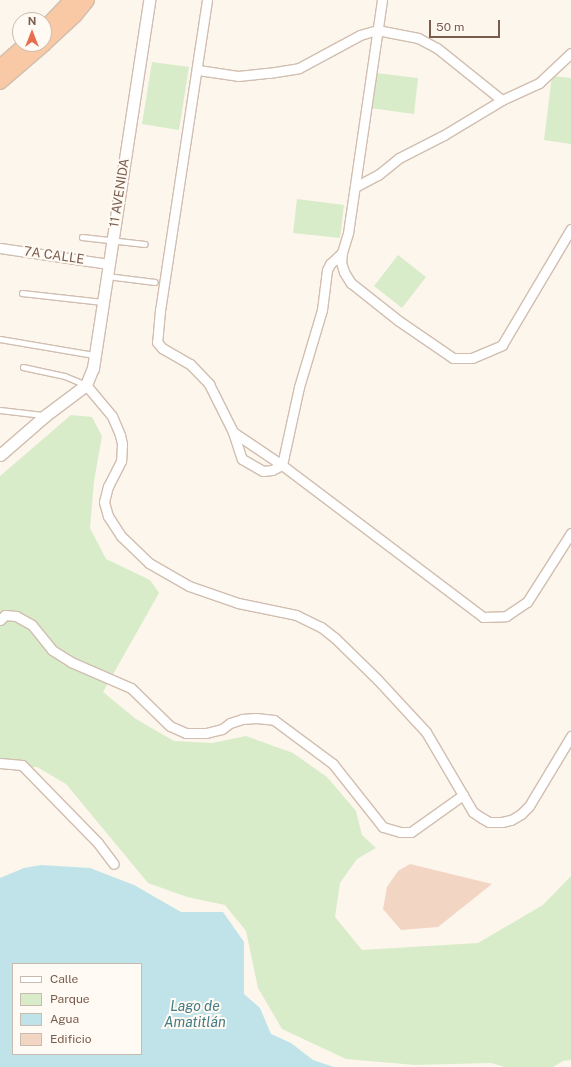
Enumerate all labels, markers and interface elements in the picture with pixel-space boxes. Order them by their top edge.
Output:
north arrow [12,12,52,52]
scale bar [431,12,502,38]
text: N [28,15,36,27]
text: 50 m [436,20,464,34]
street label: 11 AVENIDA [107,157,133,229]
street label: 7A CALLE [23,244,85,268]
legend [12,963,142,1055]
text: Calle [50,972,78,986]
text: Parque [50,992,90,1006]
water label: Lago de Amatitlán [164,998,226,1030]
text: Agua [50,1012,79,1026]
text: Edificio [50,1032,92,1046]

